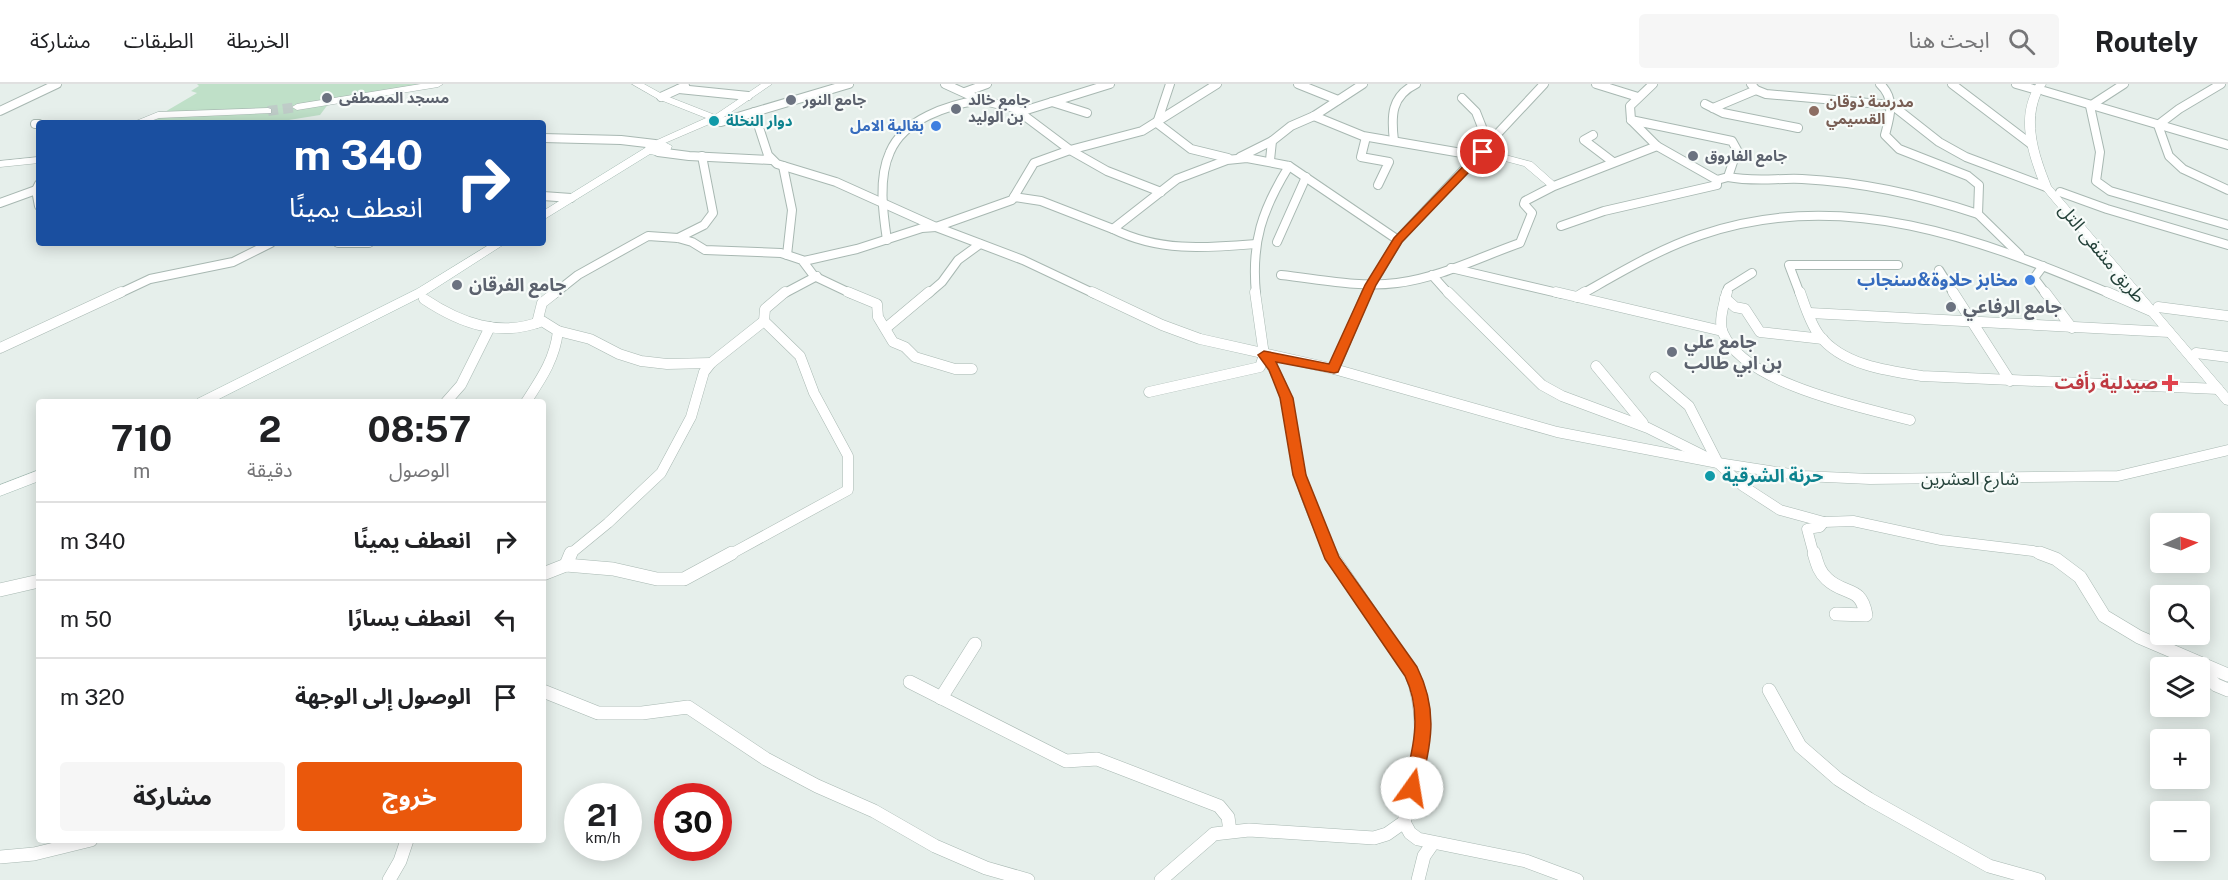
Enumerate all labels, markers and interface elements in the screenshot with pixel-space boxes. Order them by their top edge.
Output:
search box [1639,14,2059,68]
icon: search [2005,25,2038,58]
text: Routely [2095,25,2198,58]
text: ابحث هنا [1909,27,1990,53]
text: مشاركة [30,28,91,53]
text: الطبقات [124,28,194,53]
text: الخريطة [227,28,290,53]
place label: مسجد المصطفى [339,89,449,107]
marker: مسجد المصطفى [320,91,334,105]
place label: جامع النور [802,91,867,111]
place label: جامع خالد بن الوليد [968,91,1031,126]
marker: جامع النور [784,93,798,107]
place label: مدرسة ذوقان القسيمي [1826,93,1914,130]
marker: جامع خالد بن الوليد [949,102,963,116]
marker: مدرسة ذوقان القسيمي [1807,104,1821,118]
place label: دوار النخلة [726,112,793,130]
marker: دوار النخلة [707,114,721,128]
place label: بقالية الامل [850,117,924,135]
marker: بقالية الامل [929,119,943,133]
pin [1457,126,1508,177]
text: 340 m [293,130,423,179]
icon: arrive [1466,135,1499,168]
icon: right [444,144,522,222]
place label: جامع الفاروق [1705,147,1788,167]
marker: جامع الفاروق [1686,149,1700,163]
text: انعطف يمينًا [289,191,423,223]
street label: طريق مشفى التل [2054,199,2150,307]
place label: مخابز حلاوة&سنجاب [1857,269,2018,291]
marker: مخابز حلاوة&سنجاب [2023,273,2037,287]
place label: جامع الفرقان [469,274,566,298]
marker: جامع الفرقان [450,278,464,292]
place label: جامع الرفاعي [1963,296,2062,321]
marker: جامع الرفاعي [1944,300,1958,314]
place label: جامع علي بن ابي طالب [1684,331,1782,377]
marker: جامع علي بن ابي طالب [1665,345,1679,359]
place label: صيدلية رأفت [2055,370,2158,394]
marker: صيدلية رأفت [2163,376,2177,390]
text: 2 [258,408,281,450]
text: 08:57 [367,408,471,450]
text: 710 [111,417,172,459]
text: دقيقة [247,458,293,482]
text: الوصول [389,458,450,482]
text: m [133,459,150,483]
place label: حرنة الشرقية [1722,465,1823,487]
street label: شارع العشرين [1921,468,2019,493]
marker: حرنة الشرقية [1703,469,1717,483]
north arrow [2150,513,2210,573]
map controls [2150,513,2210,861]
icon: right [489,525,522,558]
text: انعطف يمينًا [354,527,471,553]
text: 340 m [60,528,126,554]
button: search [2150,585,2210,645]
icon: left [489,603,522,636]
text: انعطف يسارًا [348,605,471,631]
text: 50 m [60,606,112,632]
button: layers [2150,657,2210,717]
icon: arrive [489,681,522,714]
text: الوصول إلى الوجهة [295,683,471,709]
text: 320 m [60,684,125,710]
button: + [2150,729,2210,789]
position arrow [1380,756,1444,820]
button: مشاركة [60,762,285,831]
button: خروج [297,762,522,831]
speed limit sign: 30 [654,783,732,861]
text: 21 [587,797,619,833]
button: − [2150,801,2210,861]
text: km/h [585,829,621,846]

